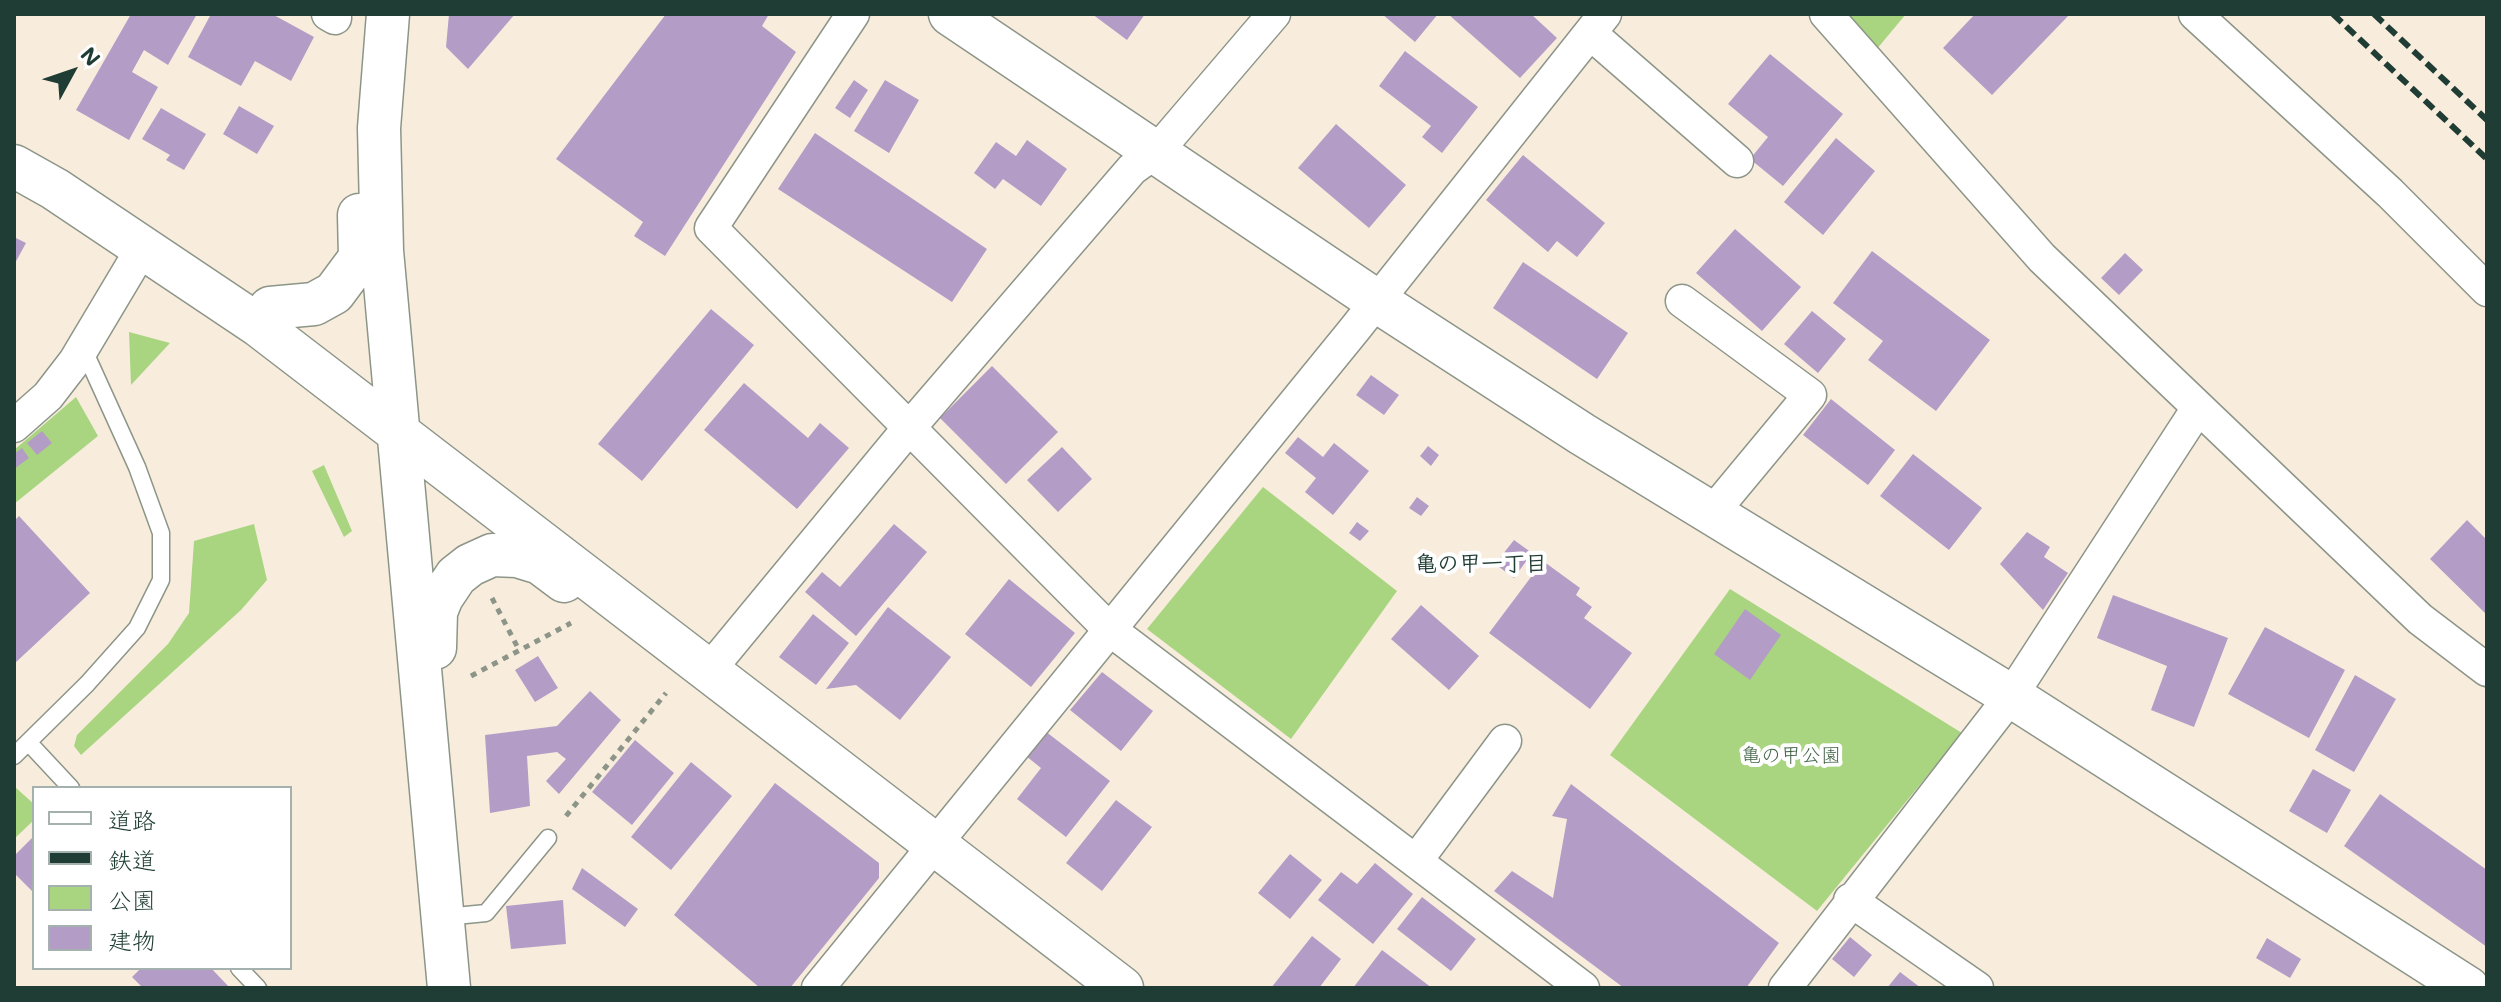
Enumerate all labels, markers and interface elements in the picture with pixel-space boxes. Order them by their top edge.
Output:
north arrow [32,32,112,112]
text: N [74,41,107,72]
district label: 亀の甲一丁目 [1415,551,1547,577]
park label: 亀の甲公園 [1741,744,1841,768]
legend [32,786,292,970]
text: 道路 [108,804,156,835]
text: 鉄道 [108,844,156,875]
text: 公園 [108,884,156,915]
text: 建物 [108,924,156,955]

